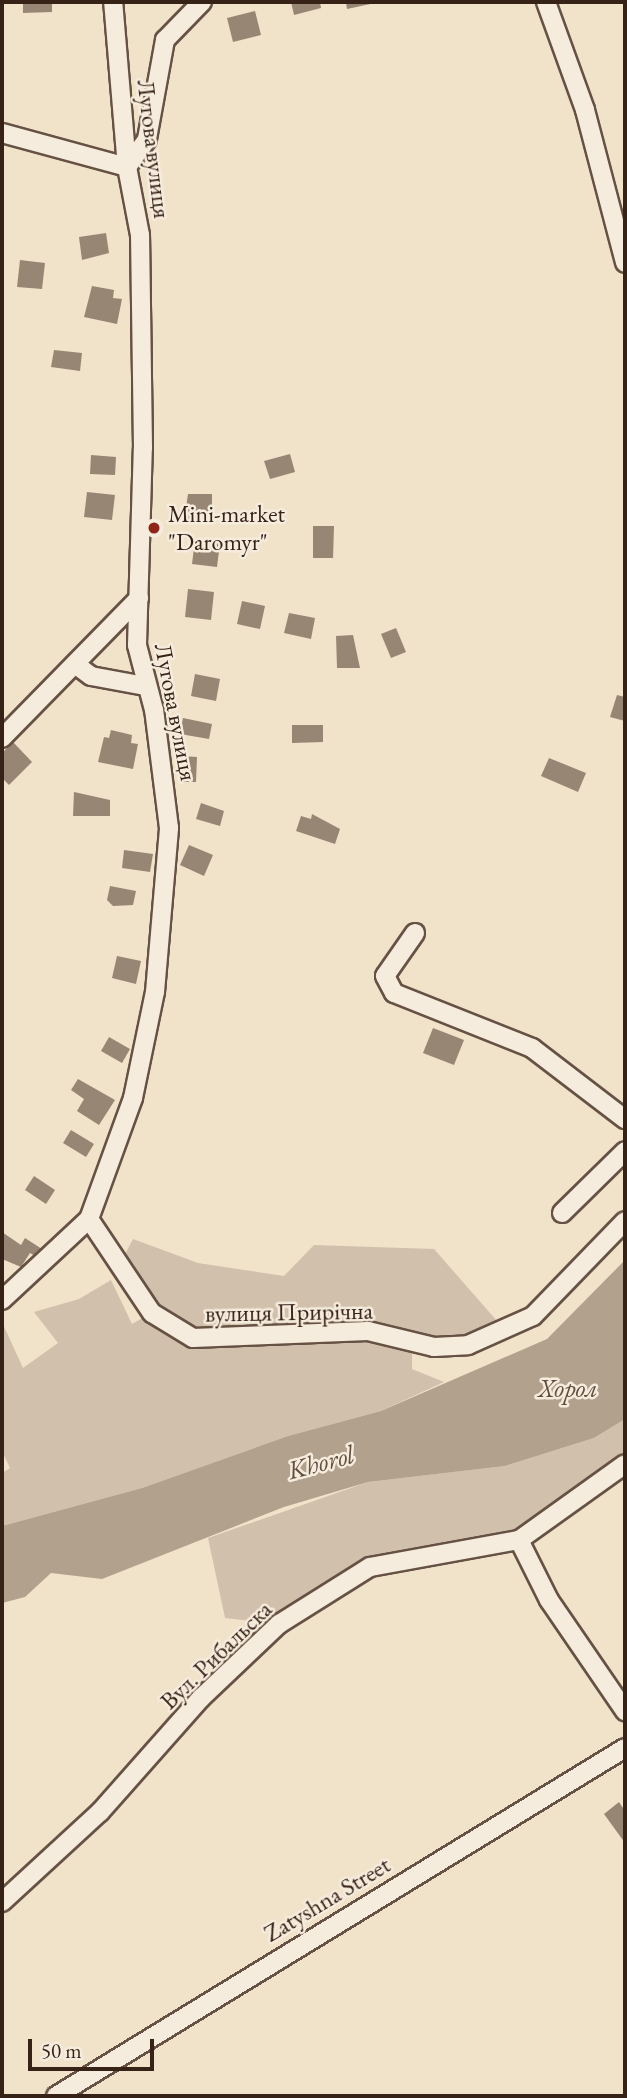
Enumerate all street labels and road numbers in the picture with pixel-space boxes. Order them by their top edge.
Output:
street label: Лугова вулиця [131,78,177,220]
street label: Лугова вулиця [149,641,203,783]
street label: вулиця Прирічна [205,1296,373,1328]
street label: Вул. Рибальска [154,1595,278,1715]
street label: Zatyshna Street [259,1850,395,1948]

